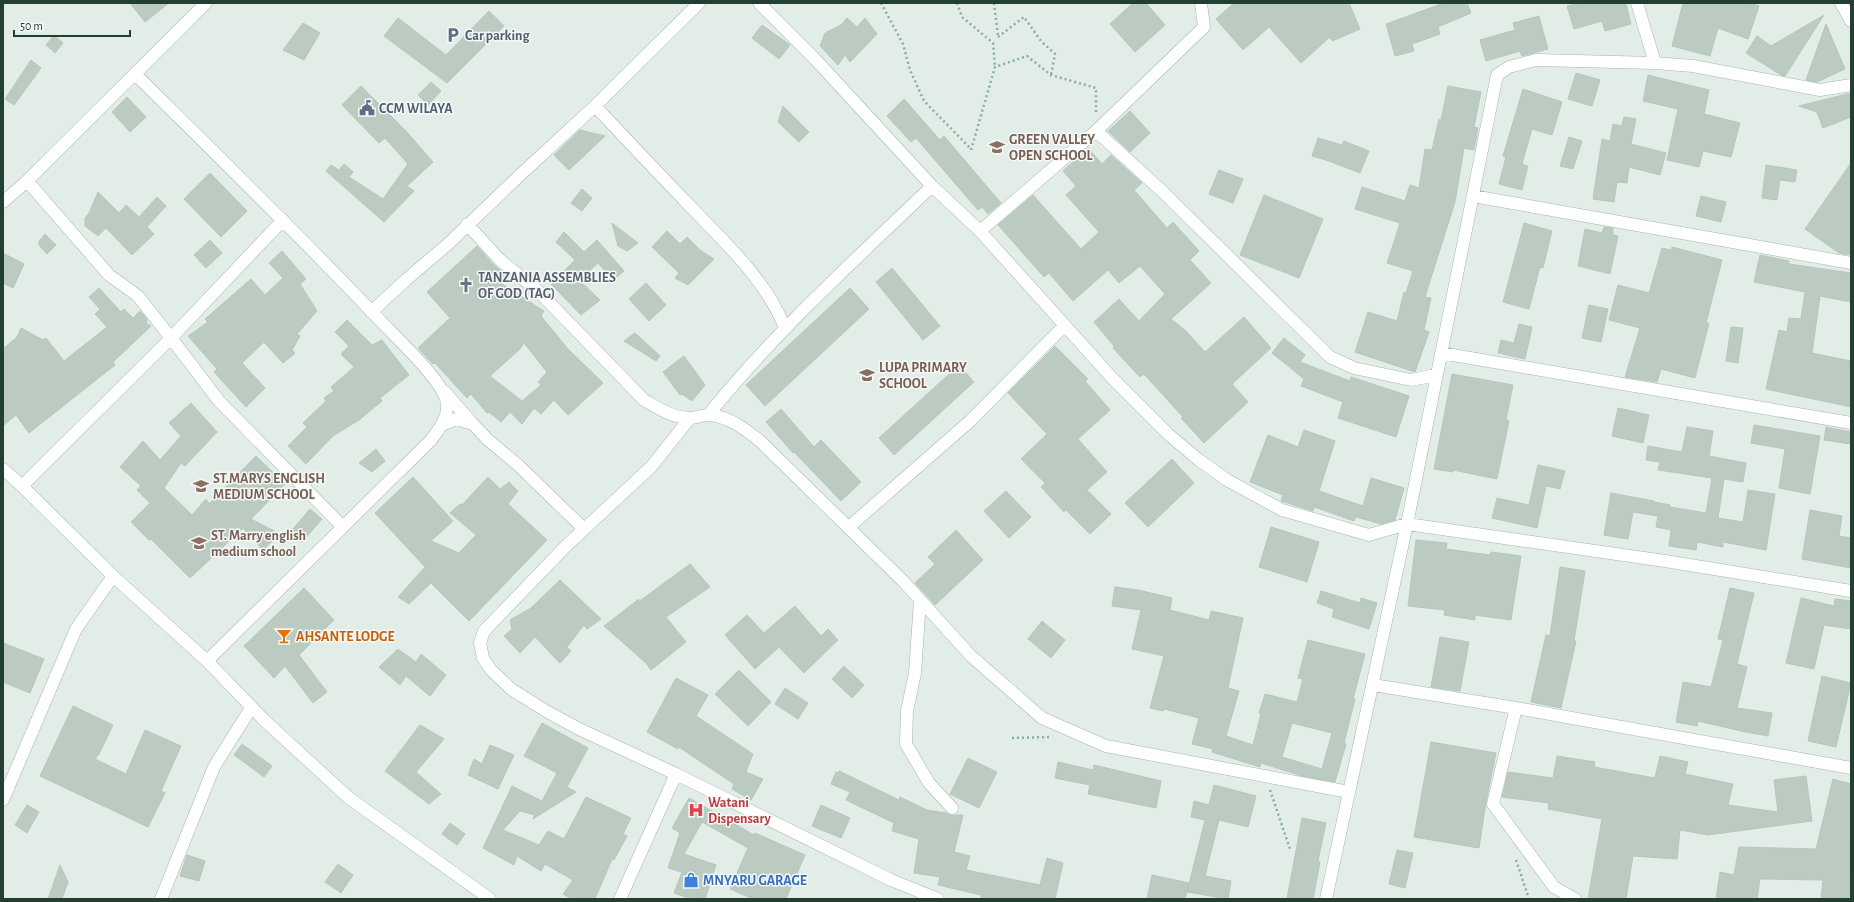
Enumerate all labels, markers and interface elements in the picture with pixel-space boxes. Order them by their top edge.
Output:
scale bar [14,12,130,38]
text: 50 m [20,20,43,32]
parking icon: Car parking [444,26,462,44]
place label: Car parking [465,29,531,43]
public building icon: CCM WILAYA [358,99,376,117]
place label: CCM WILAYA [379,102,453,116]
place label: GREEN VALLEY OPEN SCHOOL [1009,133,1095,163]
school or university icon: GREEN VALLEY OPEN SCHOOL [988,138,1006,156]
place label: TANZANIA ASSEMBLIES OF GOD (TAG) [478,271,616,301]
church icon: TANZANIA ASSEMBLIES OF GOD (TAG) [457,276,475,294]
place label: LUPA PRIMARY SCHOOL [879,361,967,391]
school or university icon: LUPA PRIMARY SCHOOL [858,366,876,384]
place label: ST.MARYS ENGLISH MEDIUM SCHOOL [213,472,325,502]
school or university icon: ST.MARYS ENGLISH MEDIUM SCHOOL [192,477,210,495]
place label: ST. Marry english medium school [211,529,306,559]
school or university icon: ST. Marry english medium school [190,534,208,552]
bar icon: AHSANTE LODGE [275,627,293,645]
place label: AHSANTE LODGE [296,630,395,644]
place label: Watani Dispensary [708,796,771,826]
hospital icon: Watani Dispensary [687,801,705,819]
shop icon: MNYARU GARAGE [682,871,700,889]
place label: MNYARU GARAGE [703,874,807,888]

